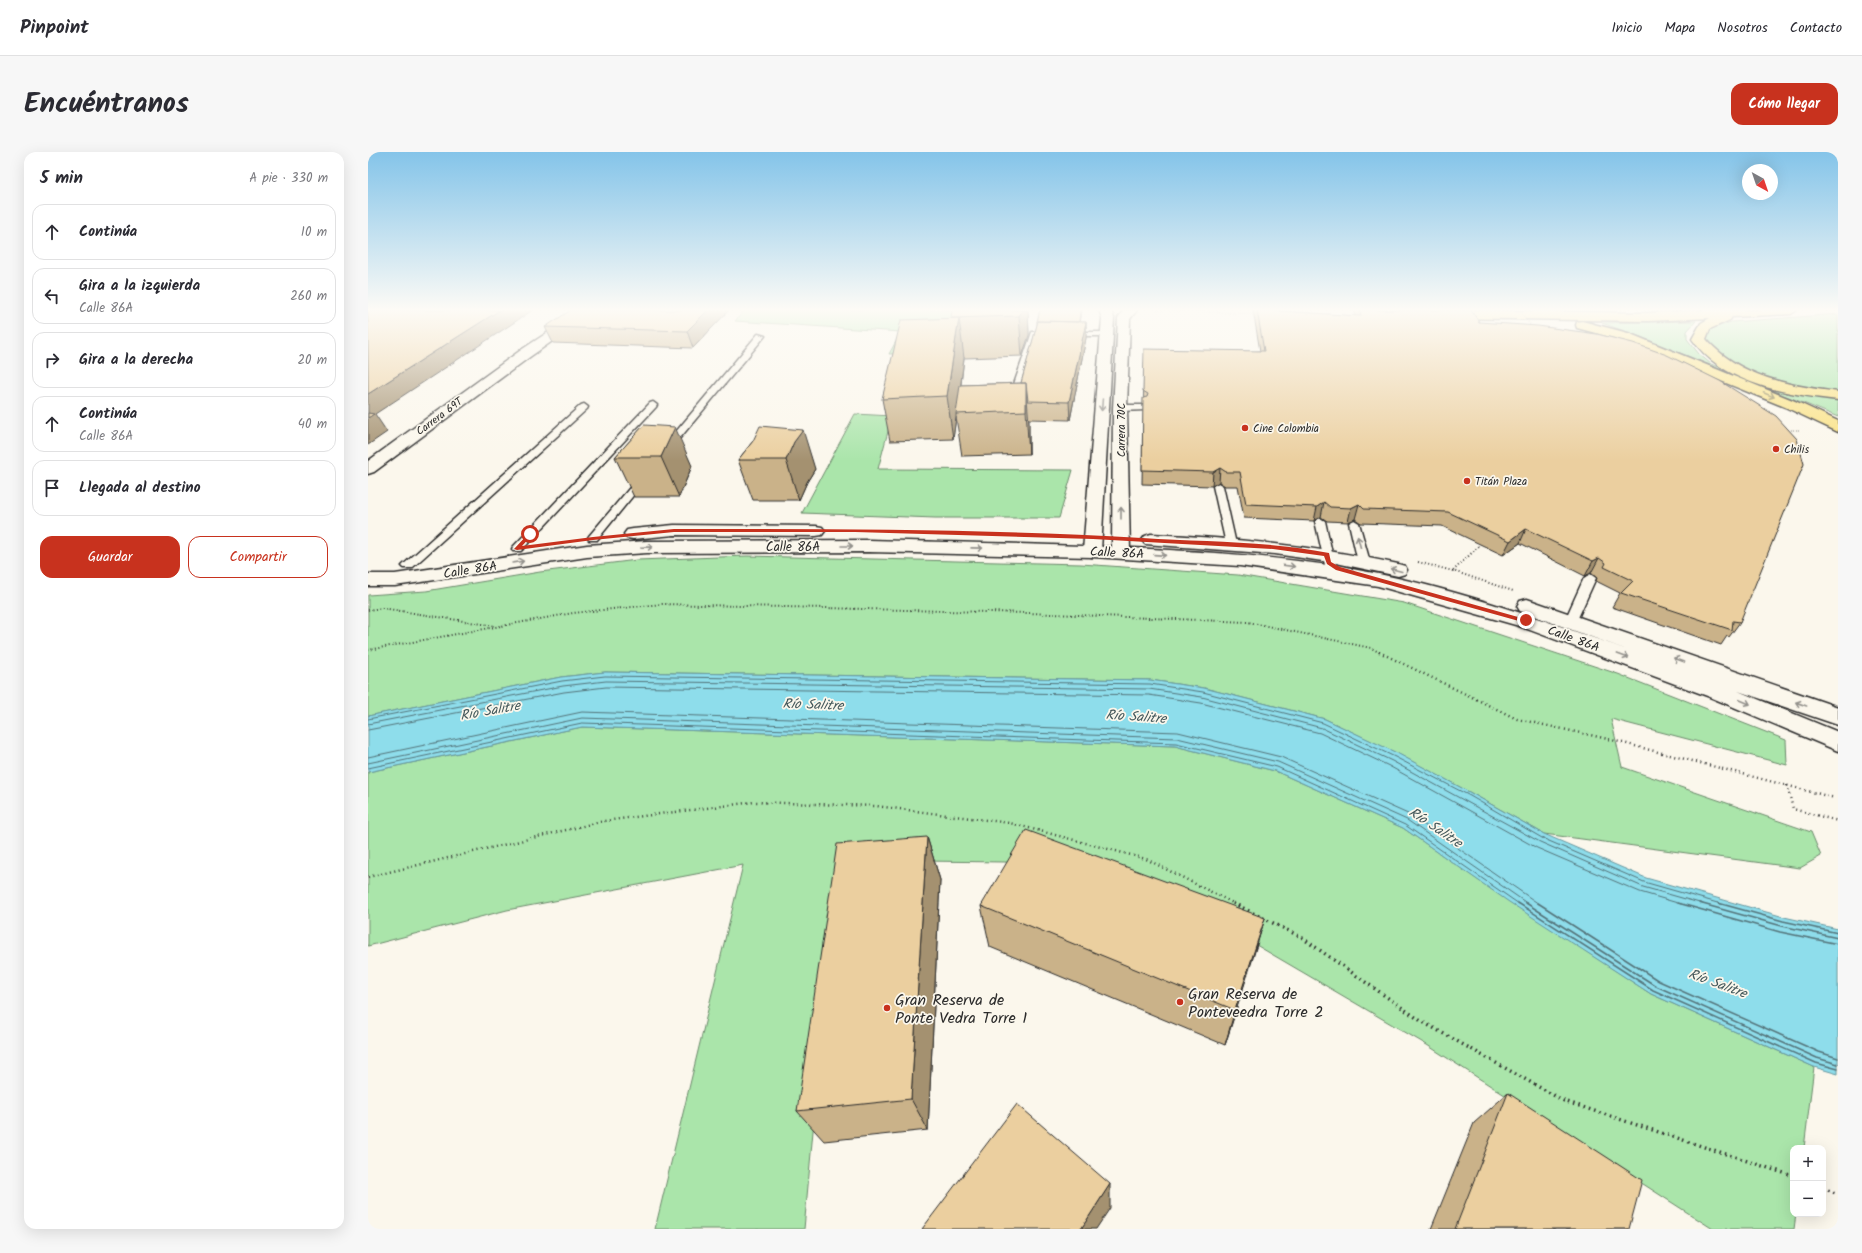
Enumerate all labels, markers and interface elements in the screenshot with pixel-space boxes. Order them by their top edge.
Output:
text: Pinpoint [20,13,89,43]
text: Inicio [1611,17,1642,39]
text: Mapa [1664,17,1695,39]
text: Nosotros [1717,17,1768,39]
text: Contacto [1790,17,1842,39]
text: Encuéntranos [24,82,189,127]
button: Cómo llegar [1731,83,1838,125]
north arrow [1742,164,1778,200]
text: 5 min [40,165,83,192]
text: A pie · 330 m [249,168,328,189]
text: Continúa [79,220,137,244]
icon: ahead [41,221,63,243]
text: 10 m [301,222,327,243]
text: Gira a la izquierda [79,274,200,298]
icon: left [41,285,63,307]
text: 260 m [290,286,327,307]
text: Calle 86A [79,298,133,319]
text: Gira a la derecha [79,348,193,372]
icon: right [41,349,63,371]
text: 20 m [297,350,327,371]
one-way arrow [1762,392,1774,400]
street label: Carrera 69T [412,393,468,440]
one-way arrow [1099,398,1106,411]
text: Continúa [79,402,137,426]
street label: Carrera 70C [1113,402,1131,457]
icon: ahead [41,413,63,435]
text: 40 m [298,414,327,435]
place label: Cine Colombia [1253,420,1319,438]
marker: Cine Colombia [1240,423,1250,433]
text: Calle 86A [79,426,133,447]
place label: Chilis [1784,441,1809,459]
marker: Chilis [1771,444,1781,454]
place label: Titán Plaza [1475,473,1527,491]
text: Llegada al destino [79,476,201,500]
marker: Titán Plaza [1462,476,1472,486]
icon: arrive [41,477,63,499]
one-way arrow [1117,507,1125,520]
route start [521,525,539,543]
button: Guardar [40,536,180,578]
button: Compartir [188,536,328,578]
one-way arrow [1355,536,1362,549]
street label: Calle 86A [766,537,820,558]
one-way arrow [840,542,853,550]
street label: Calle 86A [1089,542,1145,565]
one-way arrow [640,544,653,551]
one-way arrow [970,544,983,552]
one-way arrow [1153,551,1166,558]
street label: Calle 86A [442,556,499,585]
one-way arrow [511,558,524,566]
one-way arrow [1282,562,1295,570]
one-way arrow [1390,566,1403,573]
route end [1517,611,1535,629]
street label: Calle 86A [1544,620,1603,659]
one-way arrow [1617,653,1629,661]
one-way arrow [1673,655,1685,663]
water label: Río Salitre [782,693,845,717]
water label: Río Salitre [458,695,524,727]
one-way arrow [1738,699,1750,707]
one-way arrow [1794,700,1807,707]
water label: Río Salitre [1105,704,1169,730]
water label: Río Salitre [1404,802,1468,855]
water label: Río Salitre [1685,963,1751,1005]
place label: Gran Reserva de Ponteveedra Torre 2 [1188,982,1324,1025]
place label: Gran Reserva de Ponte Vedra Torre 1 [895,988,1027,1031]
marker: Gran Reserva de Ponteveedra Torre 2 [1175,997,1185,1007]
marker: Gran Reserva de Ponte Vedra Torre 1 [882,1003,892,1013]
map controls [1790,1145,1826,1217]
button: + [1790,1145,1826,1181]
button: − [1790,1181,1826,1217]

